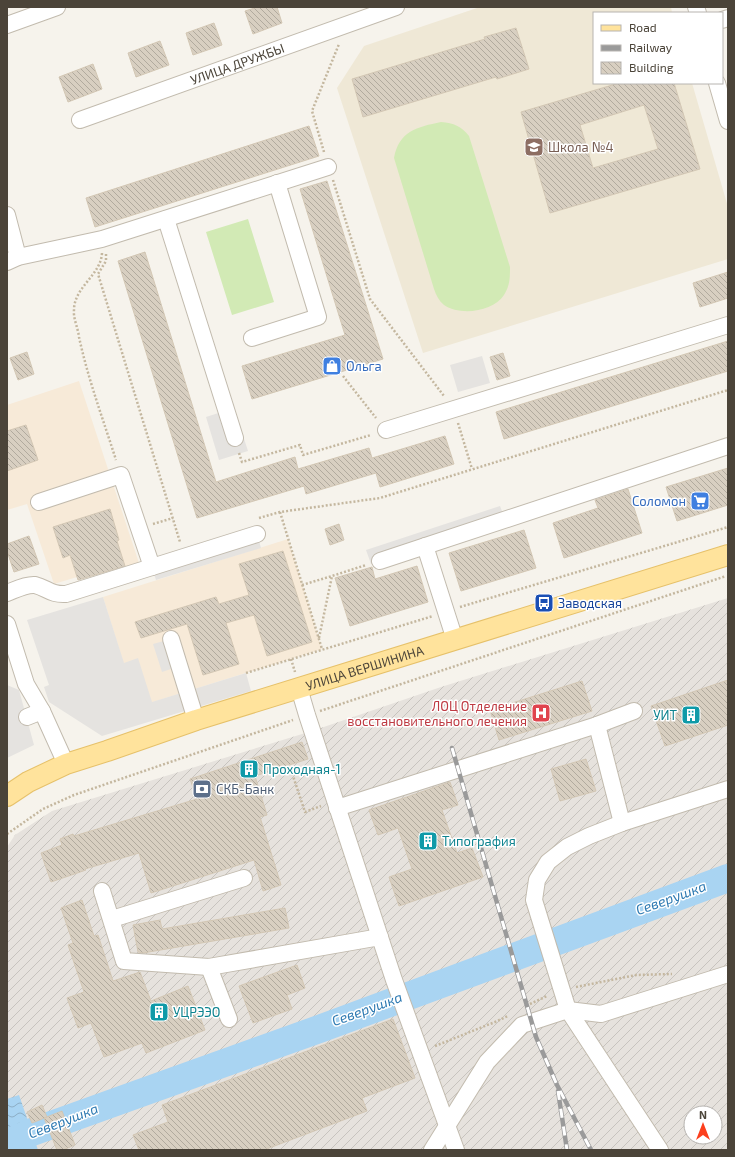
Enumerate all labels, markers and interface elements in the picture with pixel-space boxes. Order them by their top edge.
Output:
legend [593,12,723,84]
text: Road [629,20,657,34]
street label: УЛИЦА ДРУЖБЫ [188,40,286,88]
text: Railway [629,40,673,54]
text: Building [629,60,674,74]
school or university icon: Школа №4 [523,136,545,158]
place label: Школа №4 [548,139,614,155]
shop icon: Ольга [321,355,343,377]
place label: Ольга [346,358,382,374]
supermarket icon: Соломон [689,490,711,512]
place label: Соломон [632,493,686,509]
bus stop icon: Заводская [533,592,555,614]
place label: Заводская [558,595,622,611]
street label: УЛИЦА ВЕРШИНИНА [304,642,426,694]
place label: ЛОЦ Отделение восстановительного лечения [347,698,527,729]
hospital icon: ЛОЦ Отделение восстановительного лечения [530,702,552,724]
building icon: УИТ [680,704,702,726]
place label: УИТ [653,707,677,723]
building icon: Проходная-1 [238,758,260,780]
place label: Проходная-1 [263,761,341,777]
bank icon: СКБ-Банк [191,778,213,800]
place label: СКБ-Банк [216,781,274,797]
building icon: Типография [417,830,439,852]
place label: Типография [442,833,516,849]
water label: Северушка [633,877,708,918]
water label: Северушка [329,988,404,1029]
building icon: УЦРЭЭО [148,1001,170,1023]
place label: УЦРЭЭО [173,1004,221,1020]
water label: Северушка [25,1099,100,1142]
north arrow [683,1105,723,1145]
text: N [699,1108,707,1121]

